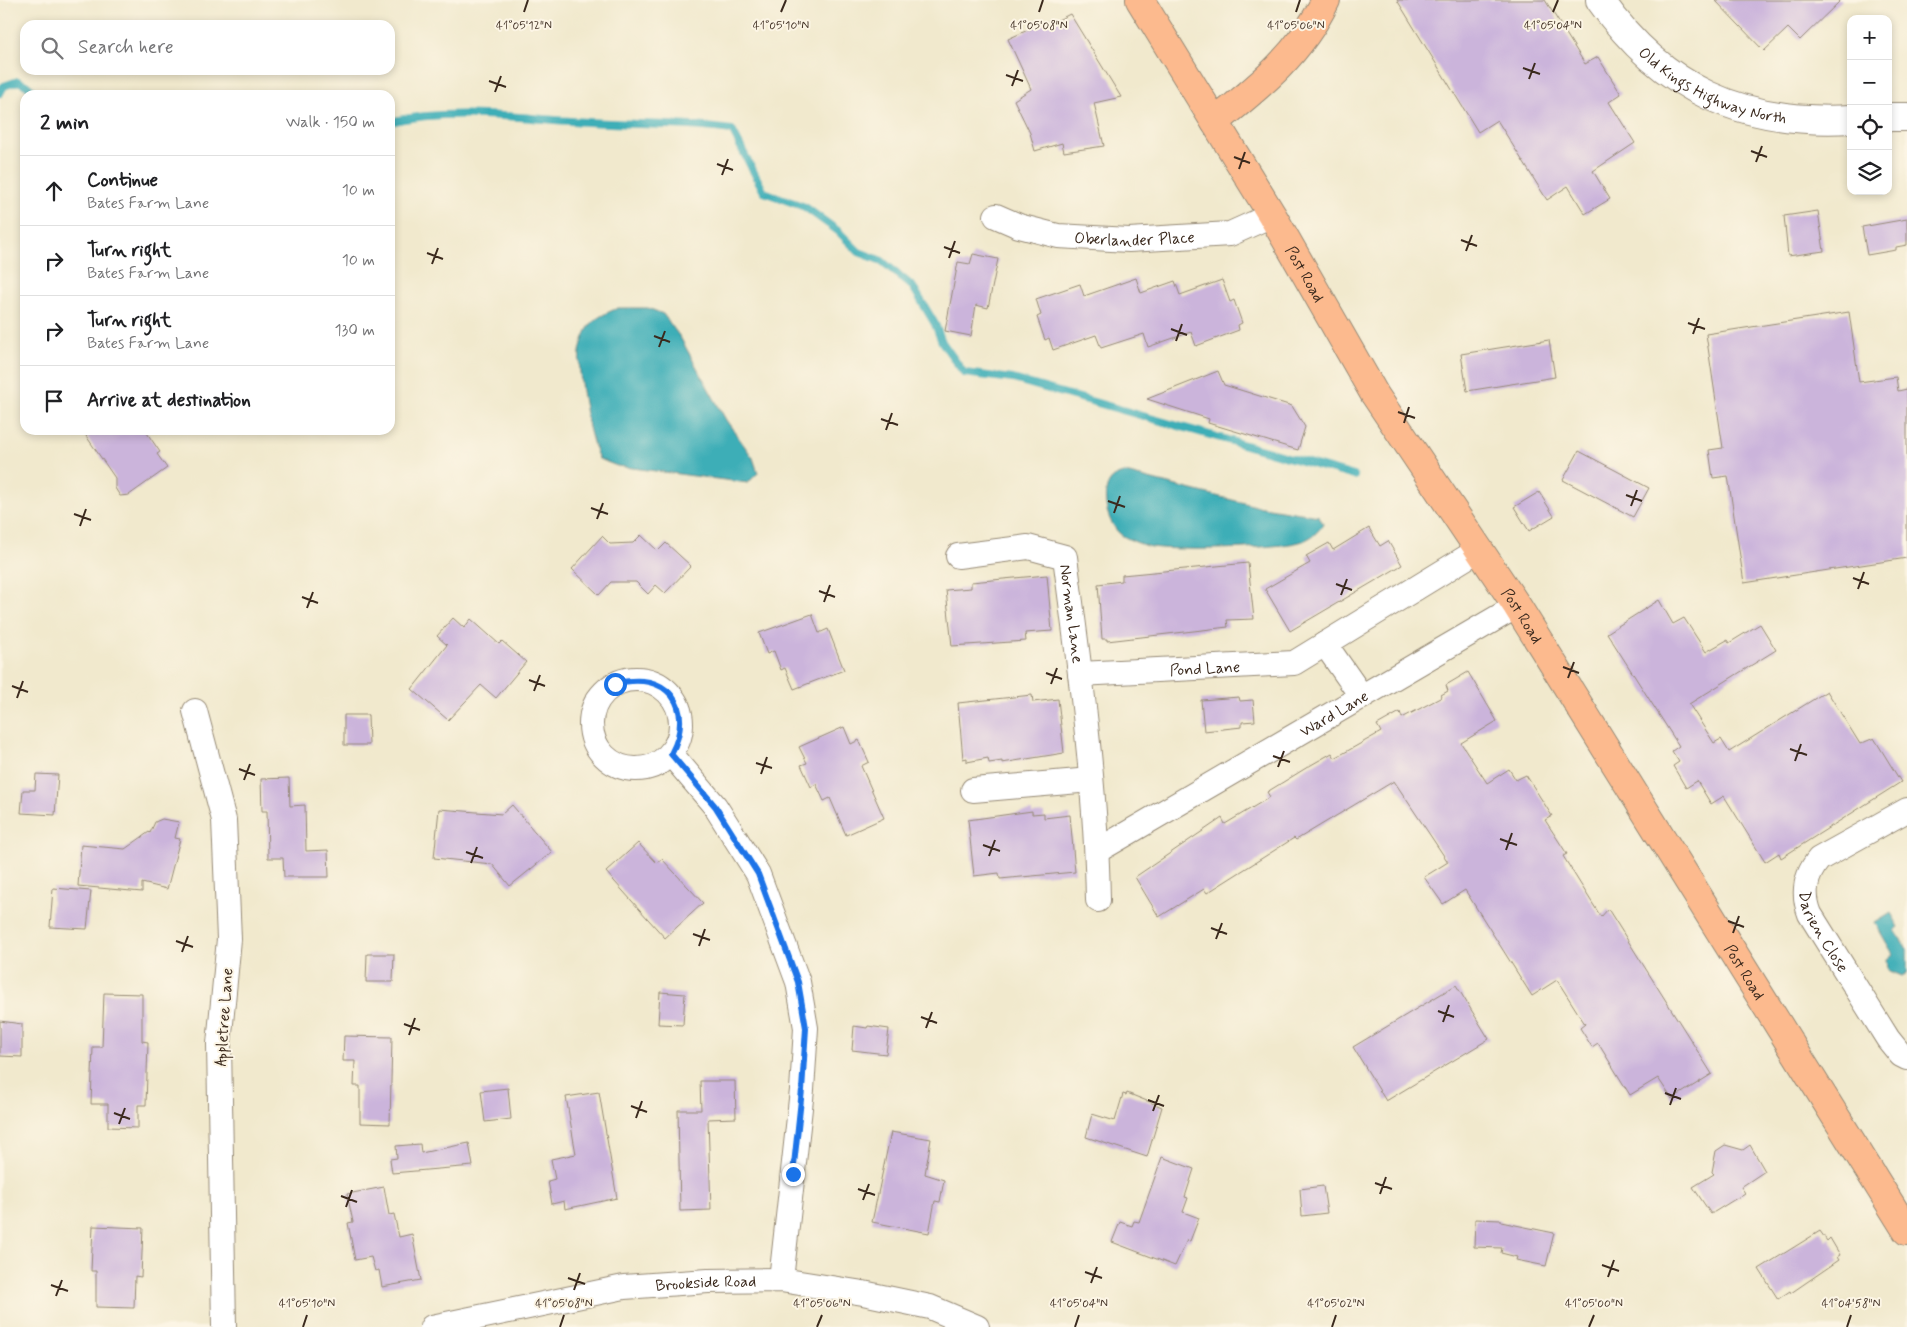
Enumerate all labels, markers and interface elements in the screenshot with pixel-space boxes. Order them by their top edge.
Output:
map controls [1847,15,1892,195]
button: + [1847,15,1892,60]
text: 41°05'12"N [496,18,552,34]
text: 41°05'10"N [753,18,809,34]
text: 41°05'08"N [1010,18,1068,34]
text: 41°05'06"N [1267,18,1325,34]
text: 41°05'04"N [1524,18,1582,34]
search box [20,20,395,75]
icon: search [38,34,66,62]
text: Search here [78,35,174,60]
street label: Old Kings Highway North [1634,43,1788,129]
button: − [1847,60,1892,105]
button: locate [1847,105,1892,150]
text: 2 min [40,109,89,137]
text: Walk · 150 m [286,112,375,133]
button: layers [1847,150,1892,195]
text: Continue [87,168,158,193]
icon: ahead [40,177,68,205]
text: 10 m [342,180,375,201]
text: Bates Farm Lane [87,193,209,214]
street label: Oberlander Place [1074,227,1195,252]
text: Turn right [87,238,171,263]
street label: Post Road [1280,242,1329,307]
icon: right [40,247,68,275]
text: 10 m [342,250,375,271]
text: Bates Farm Lane [87,263,209,284]
text: Turn right [87,308,171,333]
icon: right [40,317,68,345]
text: 130 m [334,320,375,341]
text: Bates Farm Lane [87,333,209,354]
icon: arrive [40,387,68,415]
text: Arrive at destination [87,388,251,413]
street label: Norman Lane [1054,563,1088,665]
street label: Post Road [1496,584,1547,648]
street label: Pond Lane [1169,657,1241,681]
route start [604,673,627,696]
street label: Ward Lane [1296,686,1373,742]
street label: Darien Close [1793,890,1853,977]
street label: Post Road [1719,941,1769,1004]
street label: Appletree Lane [211,967,239,1067]
route end [782,1163,805,1186]
street label: Brookside Road [655,1271,756,1297]
text: 41°05'10"N [279,1296,335,1312]
text: 41°05'08"N [535,1296,593,1312]
text: 41°05'06"N [793,1296,851,1312]
text: 41°05'04"N [1050,1296,1108,1312]
text: 41°05'02"N [1307,1296,1365,1312]
text: 41°05'00"N [1565,1296,1623,1312]
text: 41°04'58"N [1822,1296,1880,1312]

